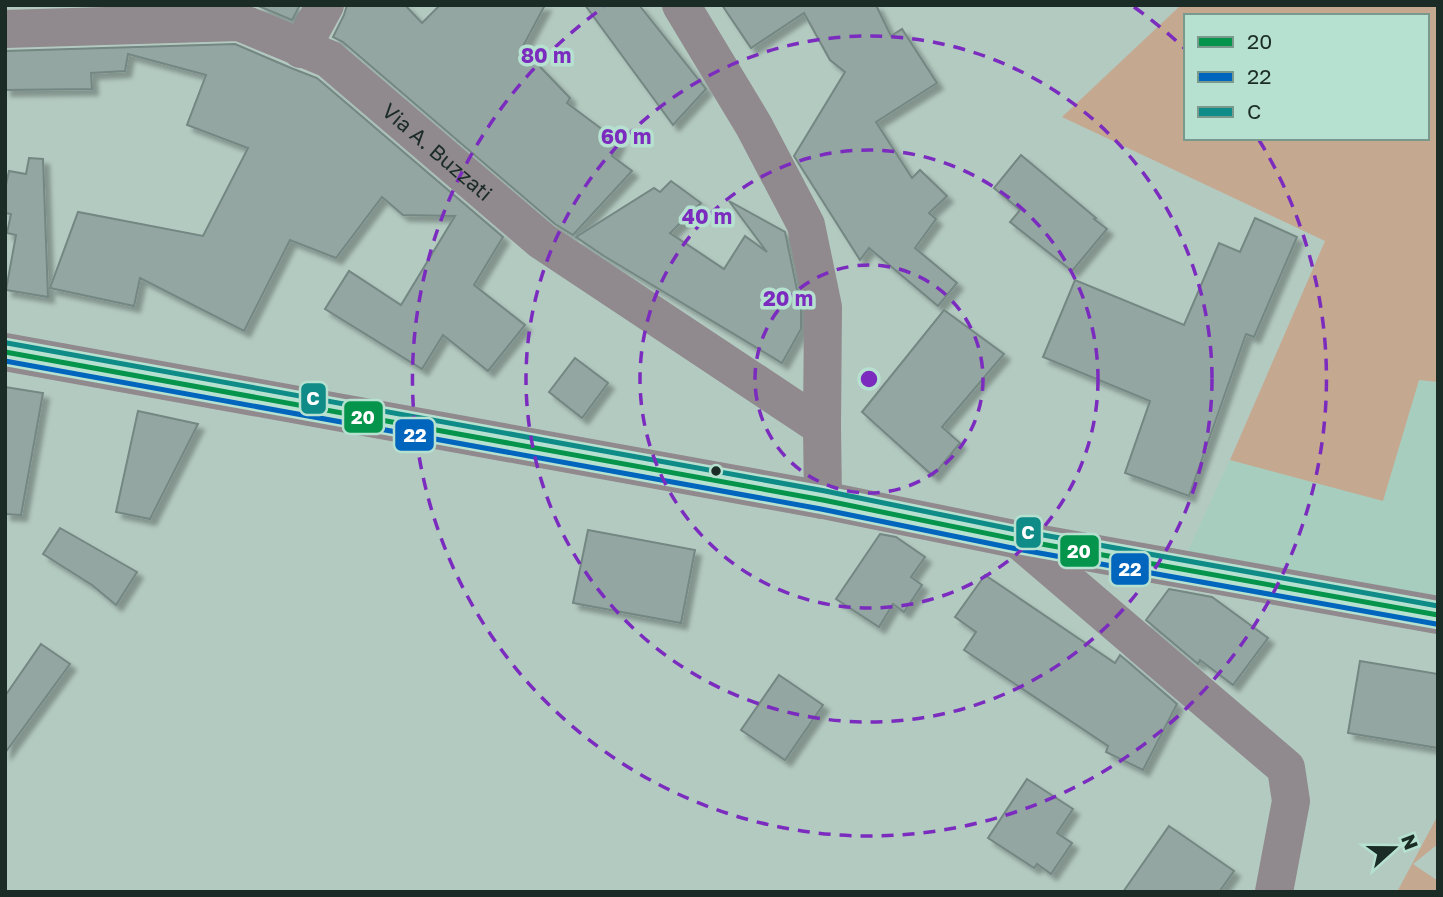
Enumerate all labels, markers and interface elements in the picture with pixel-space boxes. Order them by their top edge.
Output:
legend [1184,14,1429,140]
text: 20 [1247,28,1272,54]
text: 80 m [521,42,571,68]
text: 22 [1247,63,1271,89]
street label: Via A. Buzzati [377,97,498,206]
text: C [1247,98,1261,124]
text: 60 m [601,123,651,149]
text: 40 m [682,203,732,229]
text: 20 m [763,285,813,311]
centre of rings [857,367,881,391]
line badge: C [300,382,327,415]
text: C [306,386,320,409]
line badge: 20 [343,400,384,434]
text: 20 [351,405,375,428]
line badge: 22 [394,418,435,452]
text: 22 [403,423,427,446]
unlabelled marker [709,464,723,478]
line badge: C [1015,516,1042,549]
text: C [1021,520,1035,543]
line badge: 20 [1059,534,1100,568]
text: 20 [1067,539,1091,562]
line badge: 22 [1110,552,1150,586]
text: 22 [1118,557,1142,580]
north arrow [1359,813,1429,883]
text: N [1397,831,1424,853]

